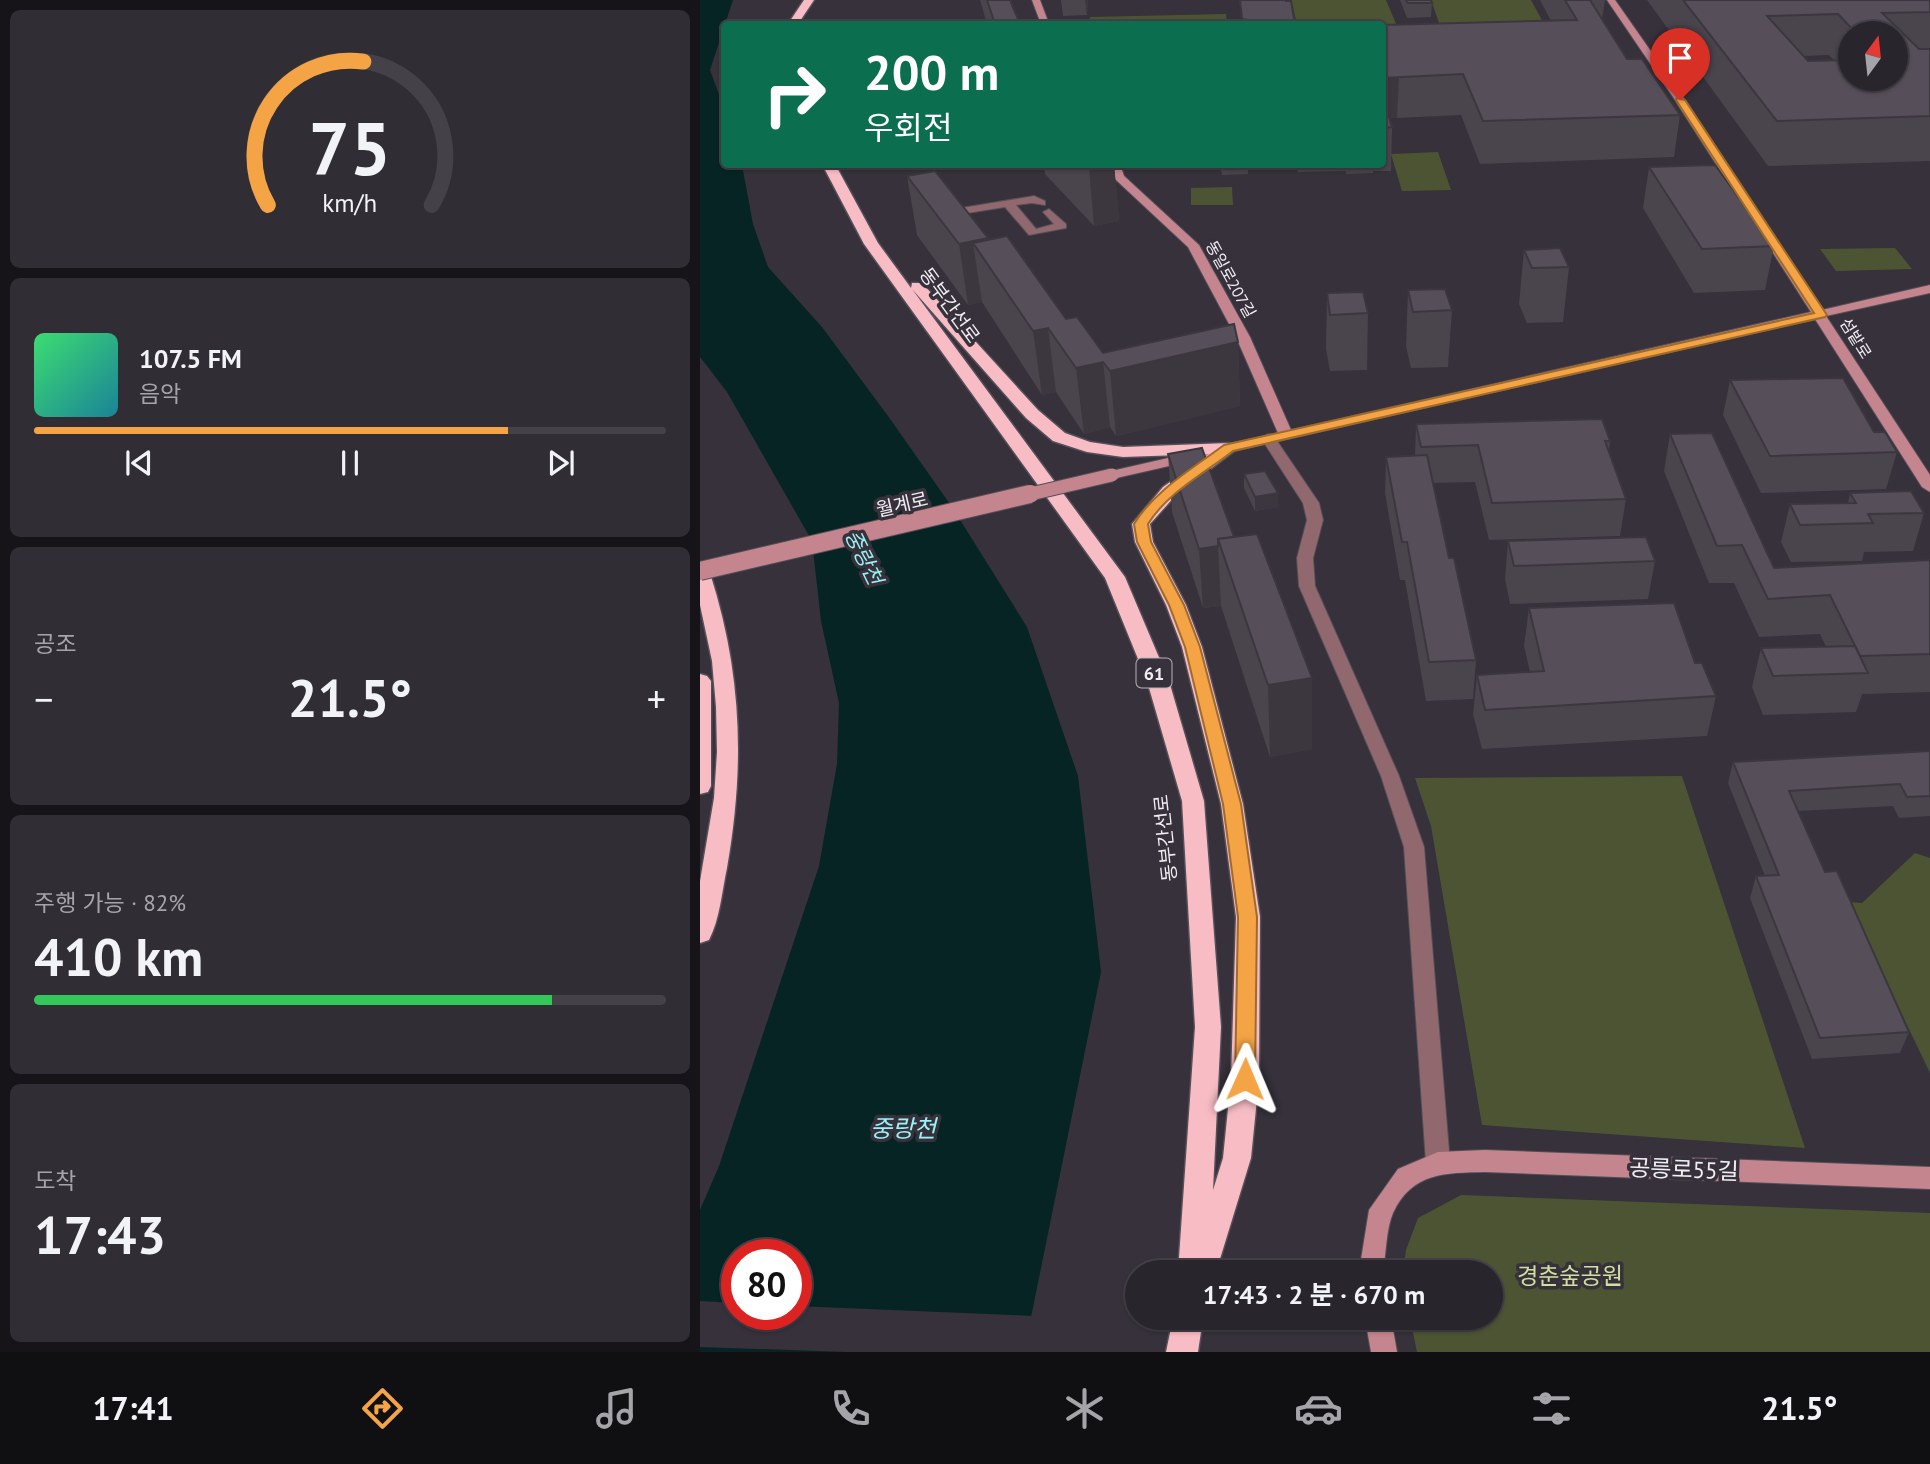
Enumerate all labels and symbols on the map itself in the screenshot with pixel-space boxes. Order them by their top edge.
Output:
north arrow [1838,21,1908,91]
pin [1650,28,1710,100]
street label: 동일로207길 [1202,237,1260,321]
street label: 동부간선로 [915,263,985,347]
street label: 섬밭로 [1836,314,1876,362]
street label: 월계로 [874,486,930,522]
water label: 중랑천 [839,525,890,591]
road number: 61 [1136,658,1172,688]
street label: 동부간선로 [1148,793,1182,883]
position arrow [1208,1042,1282,1116]
water label: 중랑천 [870,1113,939,1144]
street label: 공릉로55길 [1629,1153,1739,1185]
speed limit sign: 80 [721,1239,812,1330]
park label: 경춘숲공원 [1517,1261,1623,1290]

